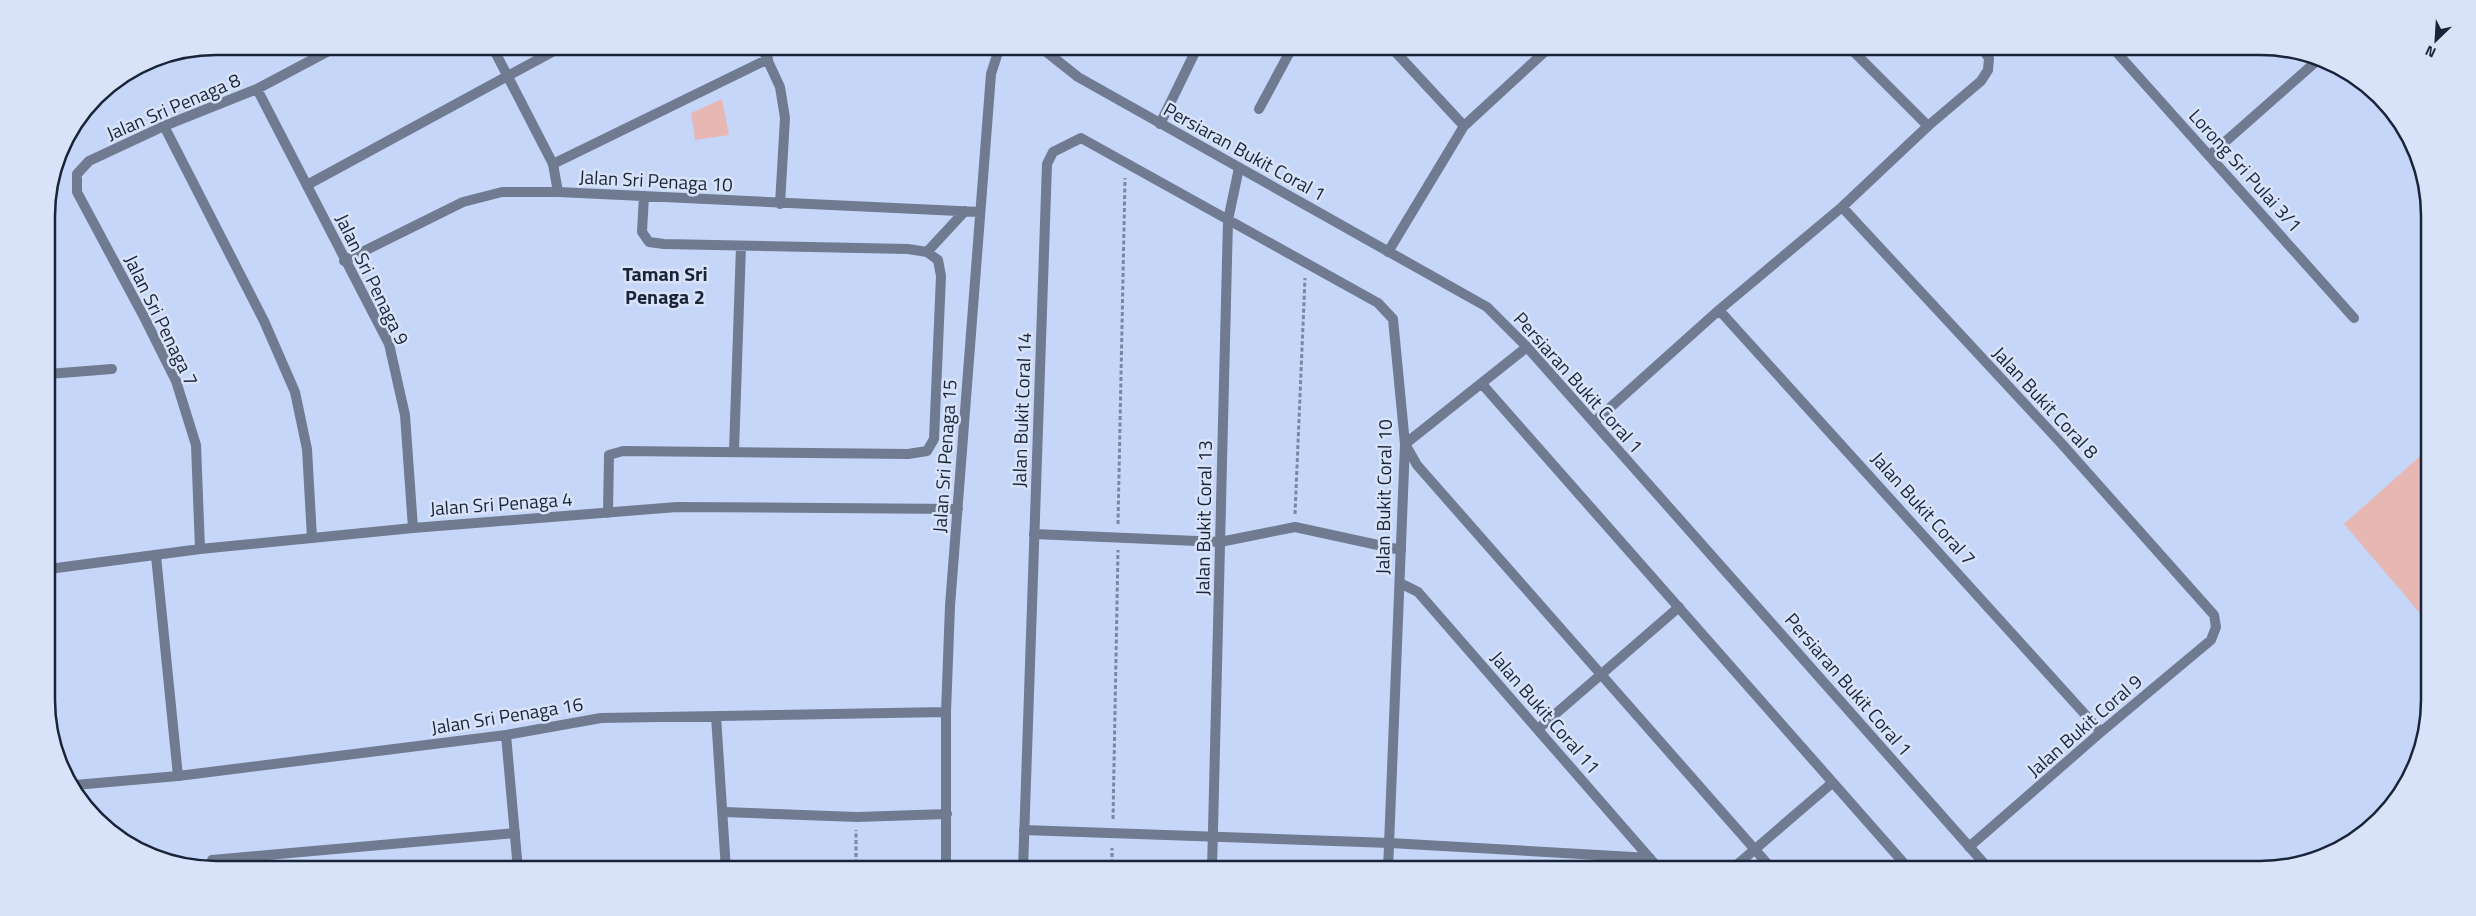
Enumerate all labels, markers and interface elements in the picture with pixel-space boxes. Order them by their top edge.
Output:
north arrow [2411,15,2461,65]
text: N [2421,41,2439,64]
street label: Jalan Sri Penaga 8 [101,65,245,147]
street label: Persiaran Bukit Coral 1 [1158,94,1332,208]
street label: Lorong Sri Pulai 3/1 [2183,102,2309,238]
street label: Jalan Sri Penaga 10 [578,161,734,199]
street label: Jalan Sri Penaga 9 [329,208,417,350]
street label: Jalan Sri Penaga 7 [118,249,206,391]
district label: Taman Sri Penaga 2 [622,258,708,312]
street label: Persiaran Bukit Coral 1 [1507,305,1651,459]
street label: Jalan Bukit Coral 14 [1004,332,1038,488]
street label: Jalan Bukit Coral 8 [1986,339,2106,465]
street label: Jalan Sri Penaga 15 [924,378,964,534]
street label: Jalan Bukit Coral 10 [1367,419,1399,575]
street label: Jalan Bukit Coral 13 [1187,440,1219,596]
street label: Jalan Bukit Coral 7 [1865,445,1983,571]
street label: Jalan Sri Penaga 4 [429,484,573,522]
street label: Persiaran Bukit Coral 1 [1778,606,1920,762]
street label: Jalan Bukit Coral 11 [1484,644,1608,780]
street label: Jalan Bukit Coral 9 [2020,667,2148,783]
street label: Jalan Sri Penaga 16 [429,689,585,741]

